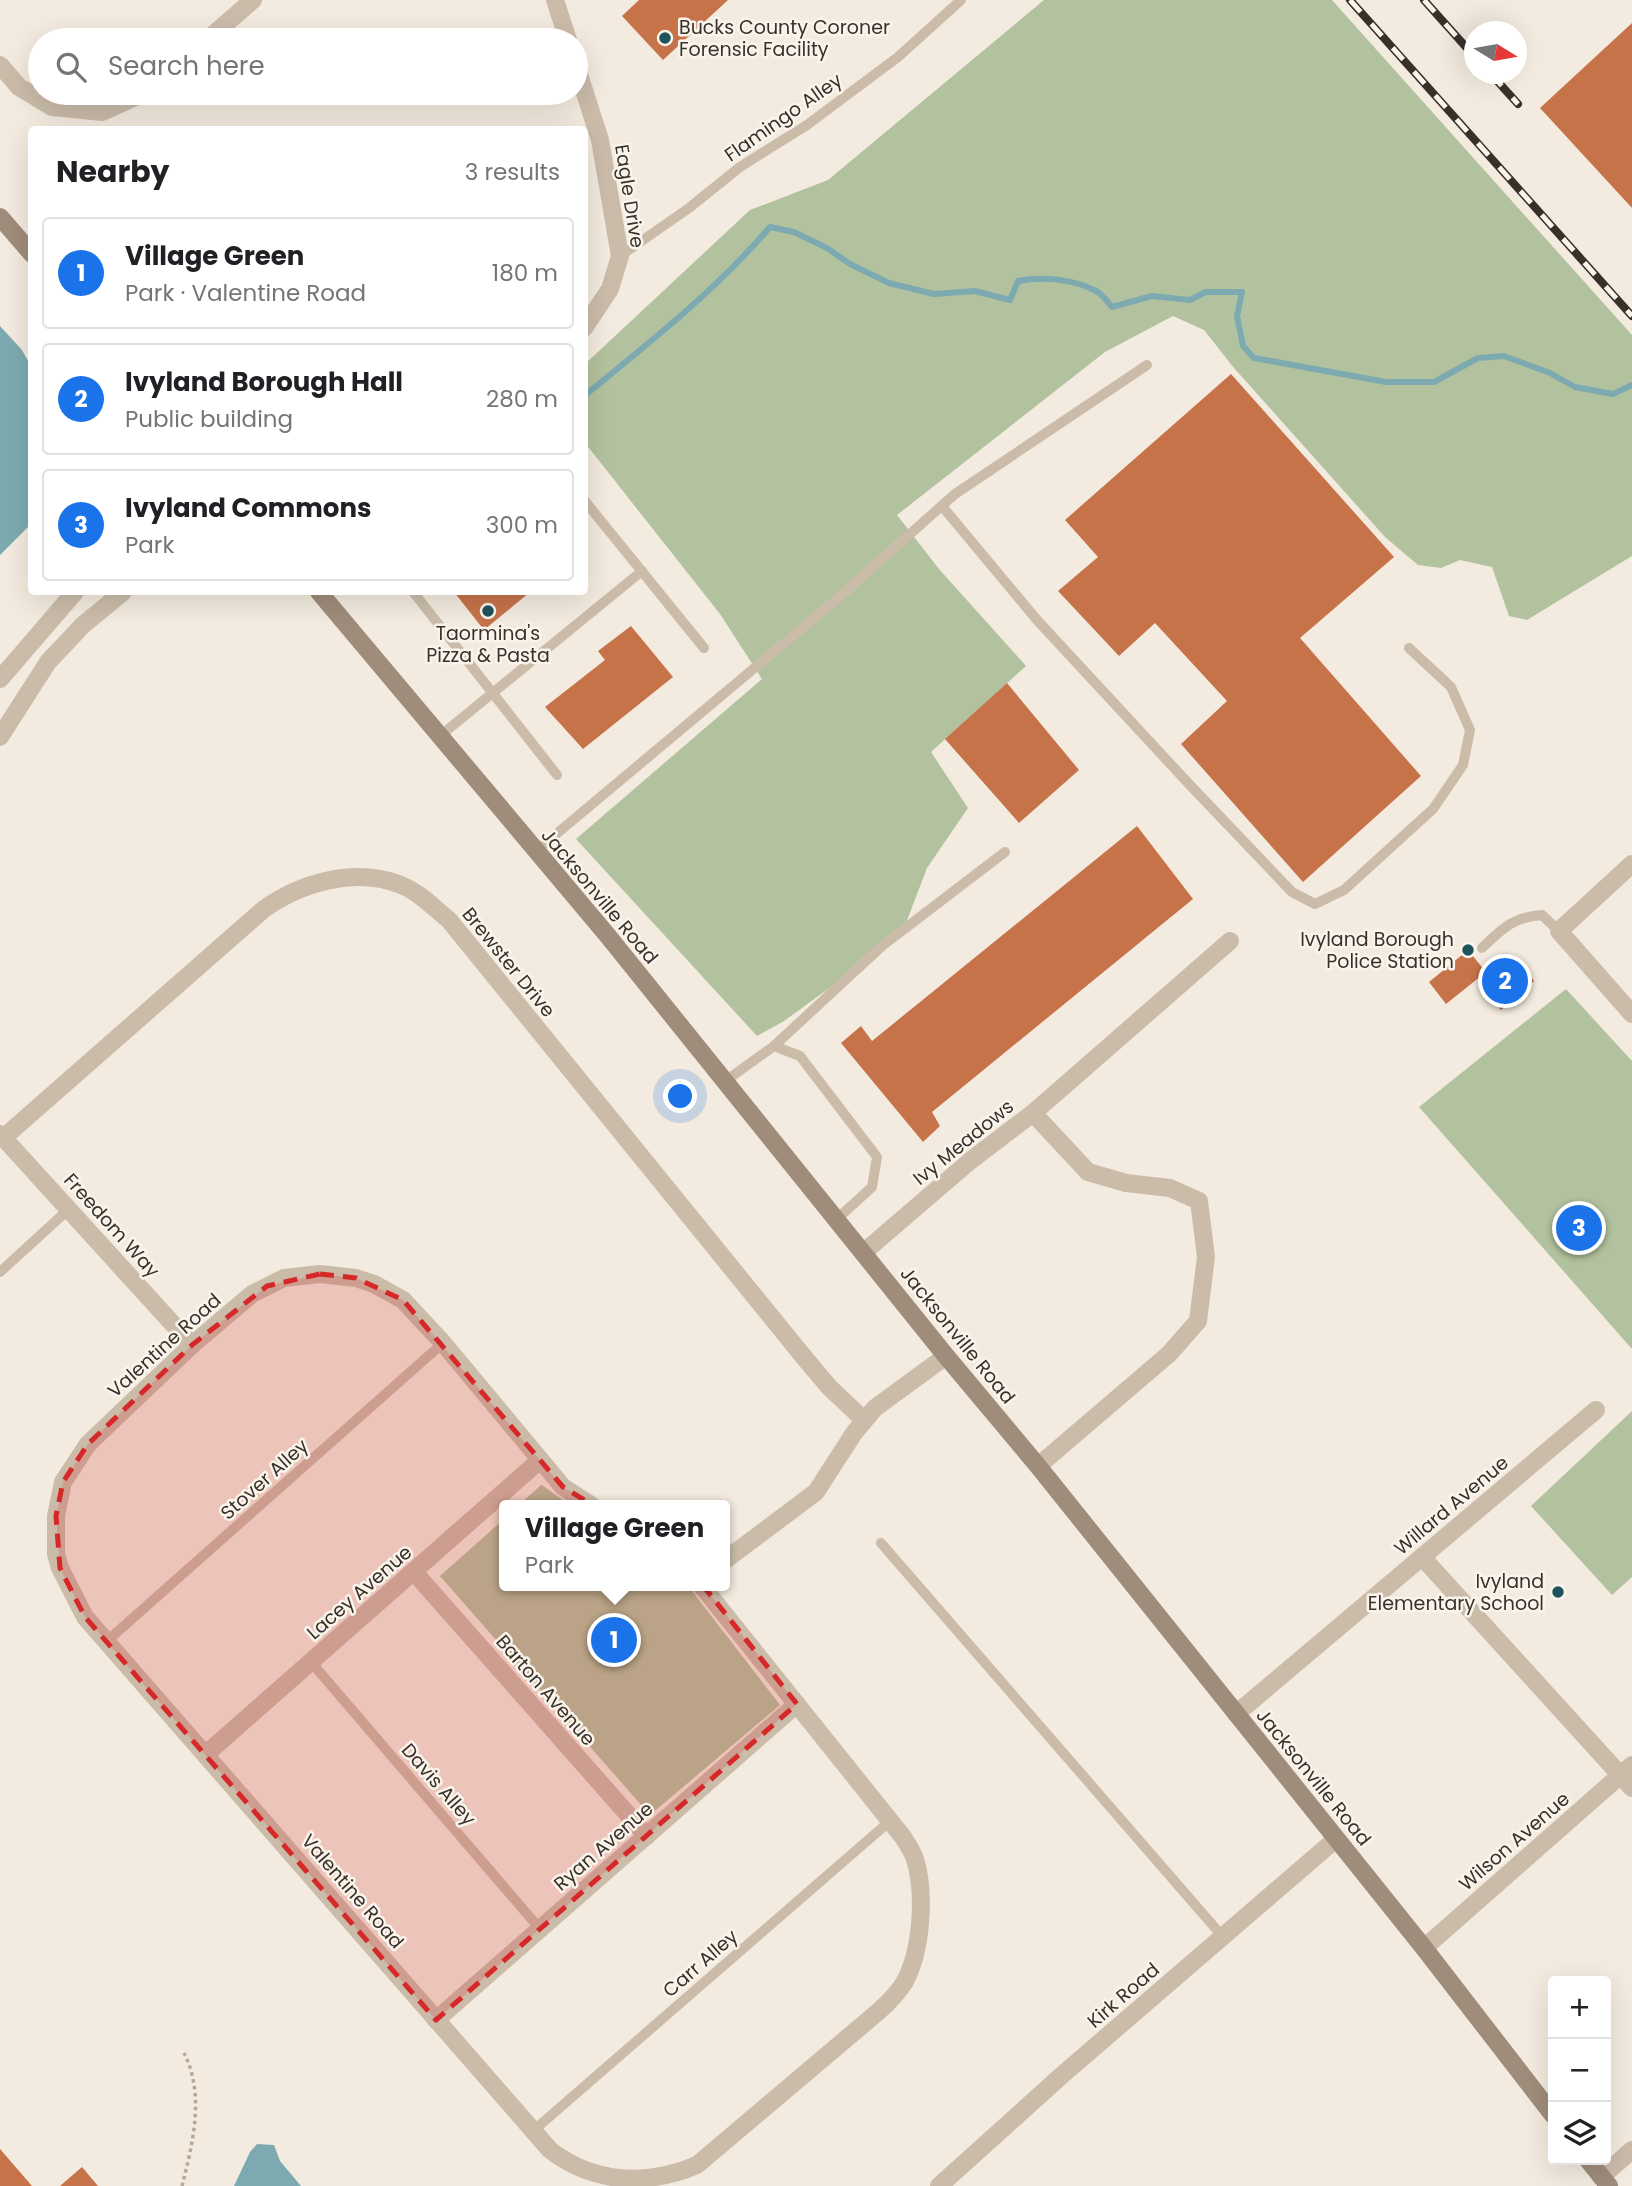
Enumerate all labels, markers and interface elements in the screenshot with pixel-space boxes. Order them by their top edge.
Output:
place label: Bucks County Coroner Forensic Facility [679,14,890,63]
north arrow [1464,21,1527,84]
search box [28,28,588,105]
marker: Bucks County Coroner Forensic Facility [657,30,673,46]
icon: search [52,48,90,86]
text: Search here [108,48,265,84]
street label: Flamingo Alley [719,67,848,168]
street label: Eagle Drive [608,142,651,250]
text: Nearby [56,150,170,193]
text: 3 results [465,156,560,188]
text: Village Green [125,238,304,274]
text: 1 [77,257,85,289]
text: 180 m [492,257,558,289]
text: Park · Valentine Road [125,277,366,309]
text: Ivyland Borough Hall [125,364,403,400]
text: 2 [74,383,88,415]
text: 280 m [486,383,558,415]
text: Public building [125,403,293,435]
text: Ivyland Commons [125,490,371,526]
text: 3 [74,509,88,541]
text: 300 m [486,509,558,541]
text: Park [125,529,174,561]
marker: Taormina's Pizza & Pasta [480,603,496,619]
place label: Taormina's Pizza & Pasta [426,620,550,669]
street label: Jacksonville Road [535,823,664,970]
street label: Brewster Drive [456,902,561,1023]
place label: Ivyland Borough Police Station [1300,926,1454,975]
marker: Ivyland Borough Police Station [1460,942,1476,958]
pin: 2 [1482,955,1528,1007]
your location [663,1079,697,1113]
street label: Ivy Meadows [907,1093,1019,1191]
street label: Freedom Way [57,1167,166,1284]
pin: 3 [1556,1202,1602,1254]
street label: Jacksonville Road [894,1261,1021,1410]
street label: Valentine Road [102,1287,227,1404]
street label: Stover Alley [215,1433,314,1526]
street label: Willard Avenue [1388,1449,1514,1561]
popup [499,1500,730,1591]
text: Village Green [525,1510,704,1546]
street label: Lacey Avenue [301,1539,418,1646]
text: Park [525,1549,574,1581]
place label: Ivyland Elementary School [1368,1568,1544,1617]
marker: Ivyland Elementary School [1550,1584,1566,1600]
pin: 1 [591,1614,637,1666]
street label: Barton Avenue [490,1629,601,1752]
street label: Jacksonville Road [1250,1703,1377,1852]
street label: Davis Alley [395,1737,482,1832]
street label: Wilson Avenue [1453,1786,1575,1897]
street label: Ryan Avenue [548,1796,659,1897]
street label: Valentine Road [295,1828,410,1955]
street label: Carr Alley [657,1923,744,2004]
street label: Kirk Road [1081,1957,1165,2034]
map controls [1548,1976,1611,2165]
button: + [1548,1976,1611,2039]
button: − [1548,2039,1611,2102]
button: layers [1548,2102,1611,2165]

